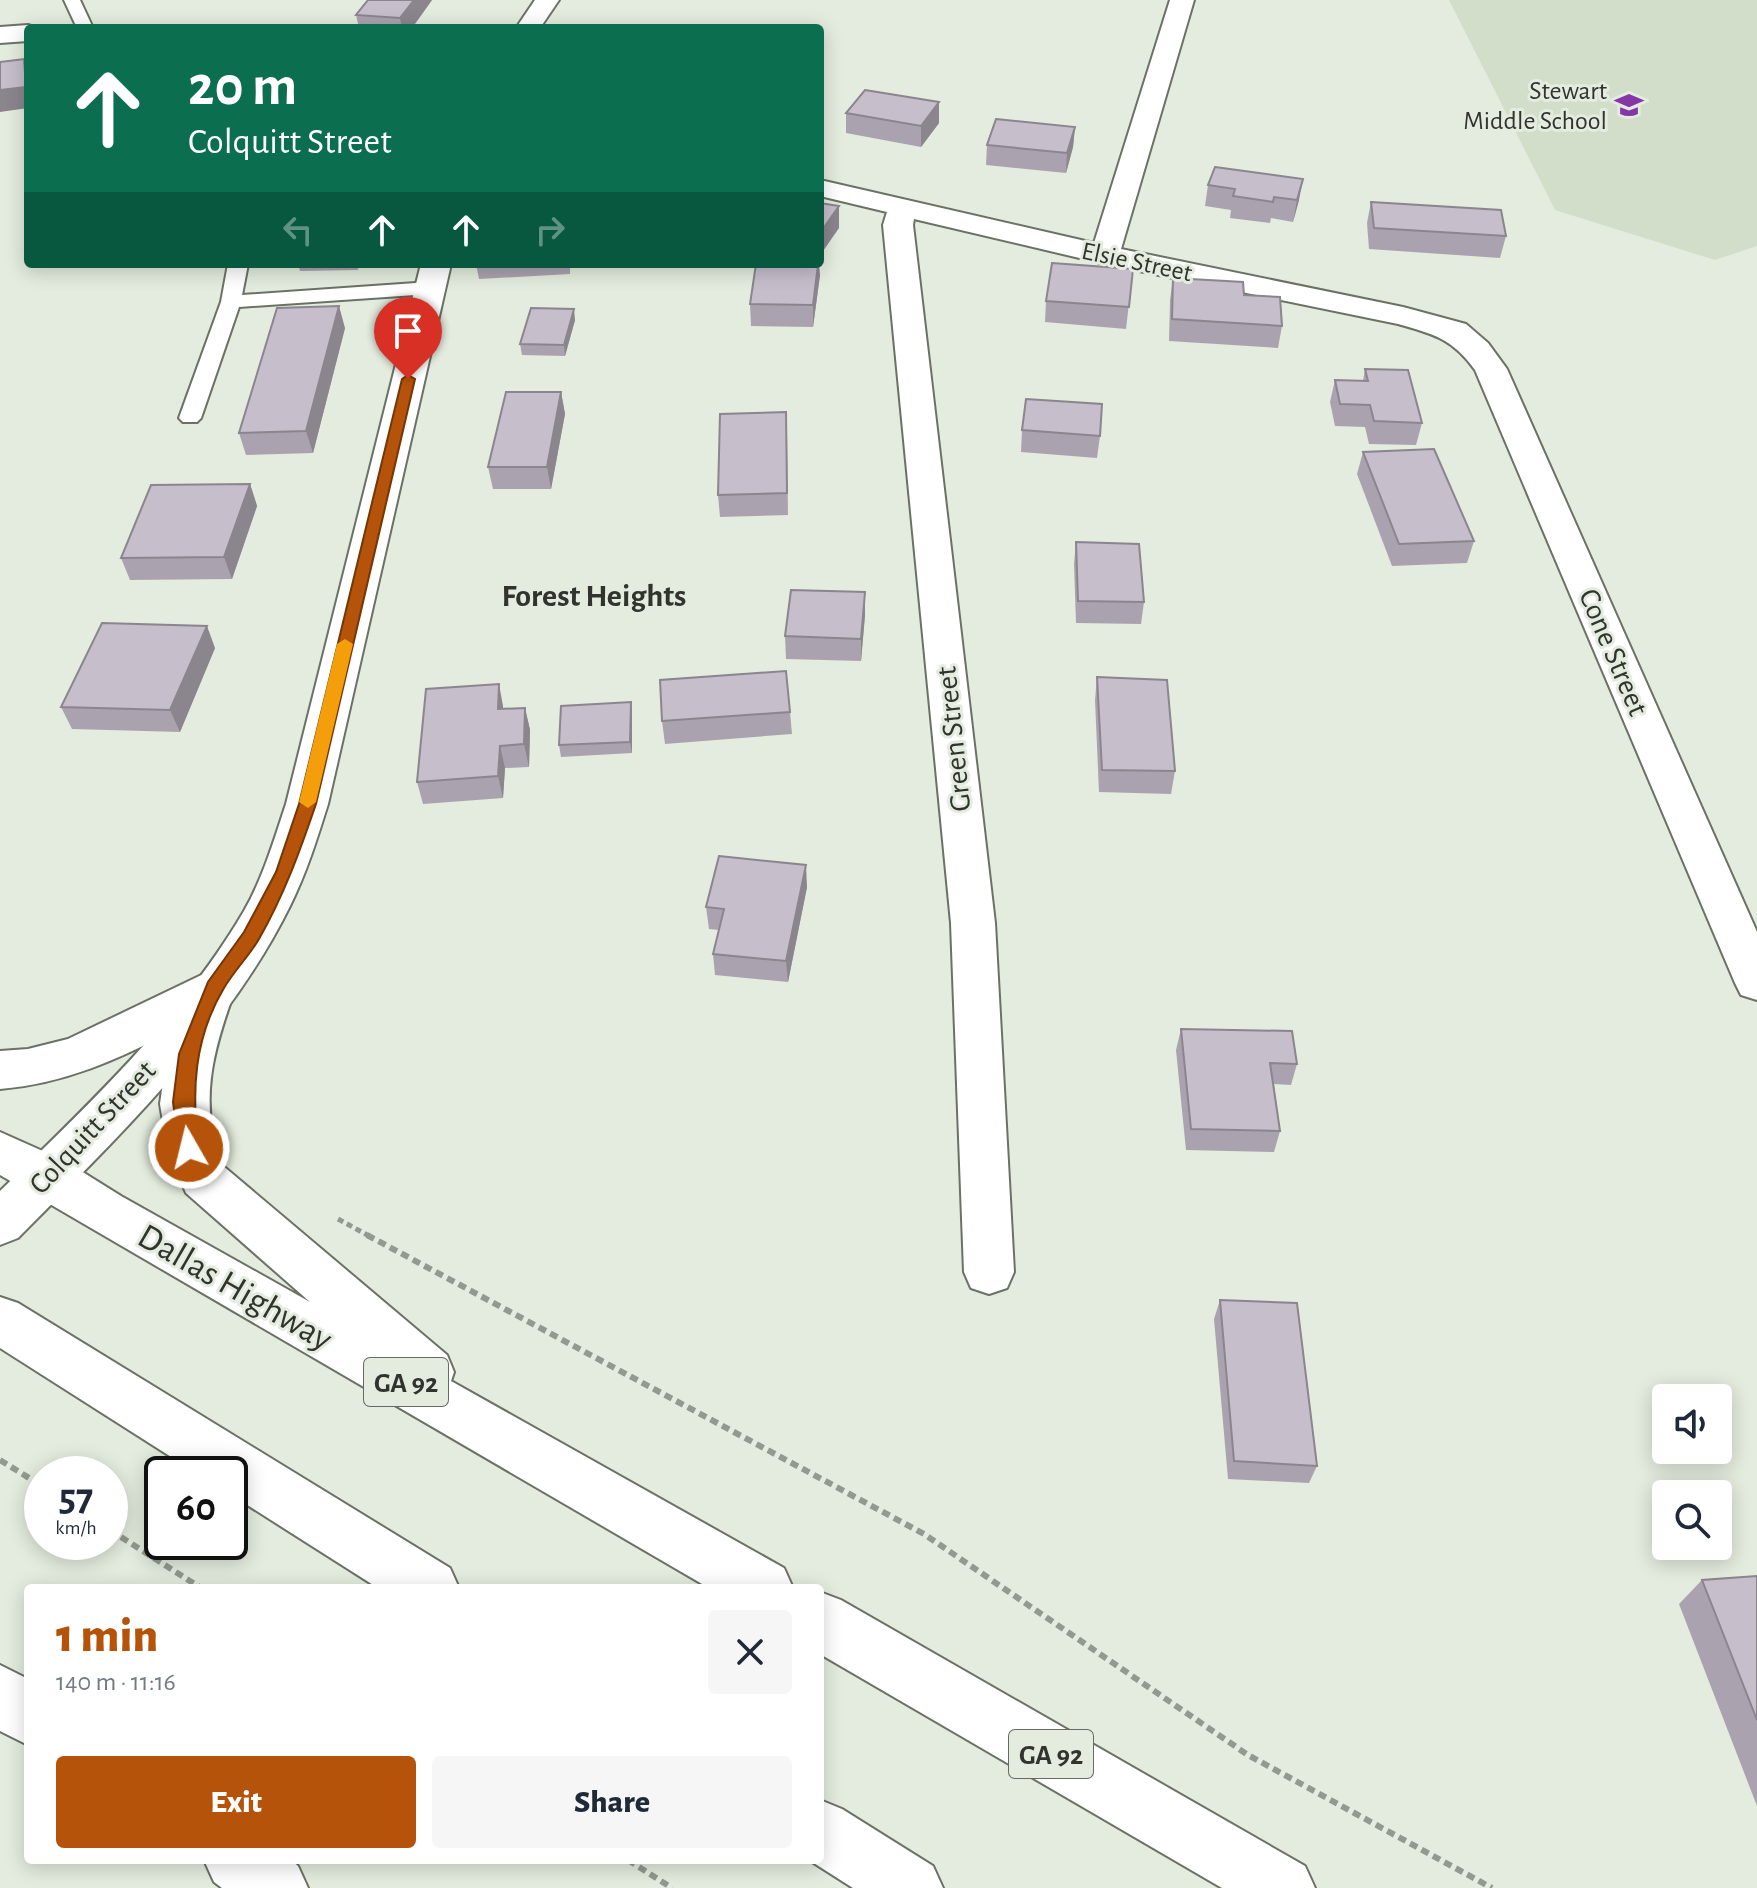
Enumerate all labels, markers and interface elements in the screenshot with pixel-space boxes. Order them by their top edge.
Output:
icon: ahead [56,56,160,160]
text: 20 m [188,59,297,115]
place label: Stewart Middle School [1463,78,1607,134]
school or university icon: Stewart Middle School [1614,90,1644,120]
text: Colquitt Street [188,124,392,160]
icon: left [276,208,320,252]
icon: ahead [360,208,404,252]
icon: ahead [444,208,488,252]
icon: right [528,208,572,252]
street label: Elsie Street [1079,238,1194,286]
pin [374,297,442,379]
icon: arrive [386,309,430,353]
district label: Forest Heights [502,580,686,612]
street label: Cone Street [1573,585,1653,720]
street label: Green Street [931,664,977,813]
street label: Colquitt Street [24,1055,162,1200]
position arrow [147,1106,231,1190]
street label: Dallas Highway [132,1218,338,1358]
road number: GA 92 [364,1358,448,1406]
map controls [1652,1384,1732,1560]
button: sound [1652,1384,1732,1464]
speed limit sign: 60 [144,1456,248,1560]
text: 57 [59,1478,93,1518]
button: search [1652,1480,1732,1560]
text: km/h [55,1518,97,1538]
button: close [708,1610,792,1694]
text: 1 min [56,1613,158,1661]
text: 140 m · 11:16 [56,1669,176,1695]
road number: GA 92 [1009,1730,1093,1778]
button: Exit [56,1756,416,1848]
button: Share [432,1756,792,1848]

